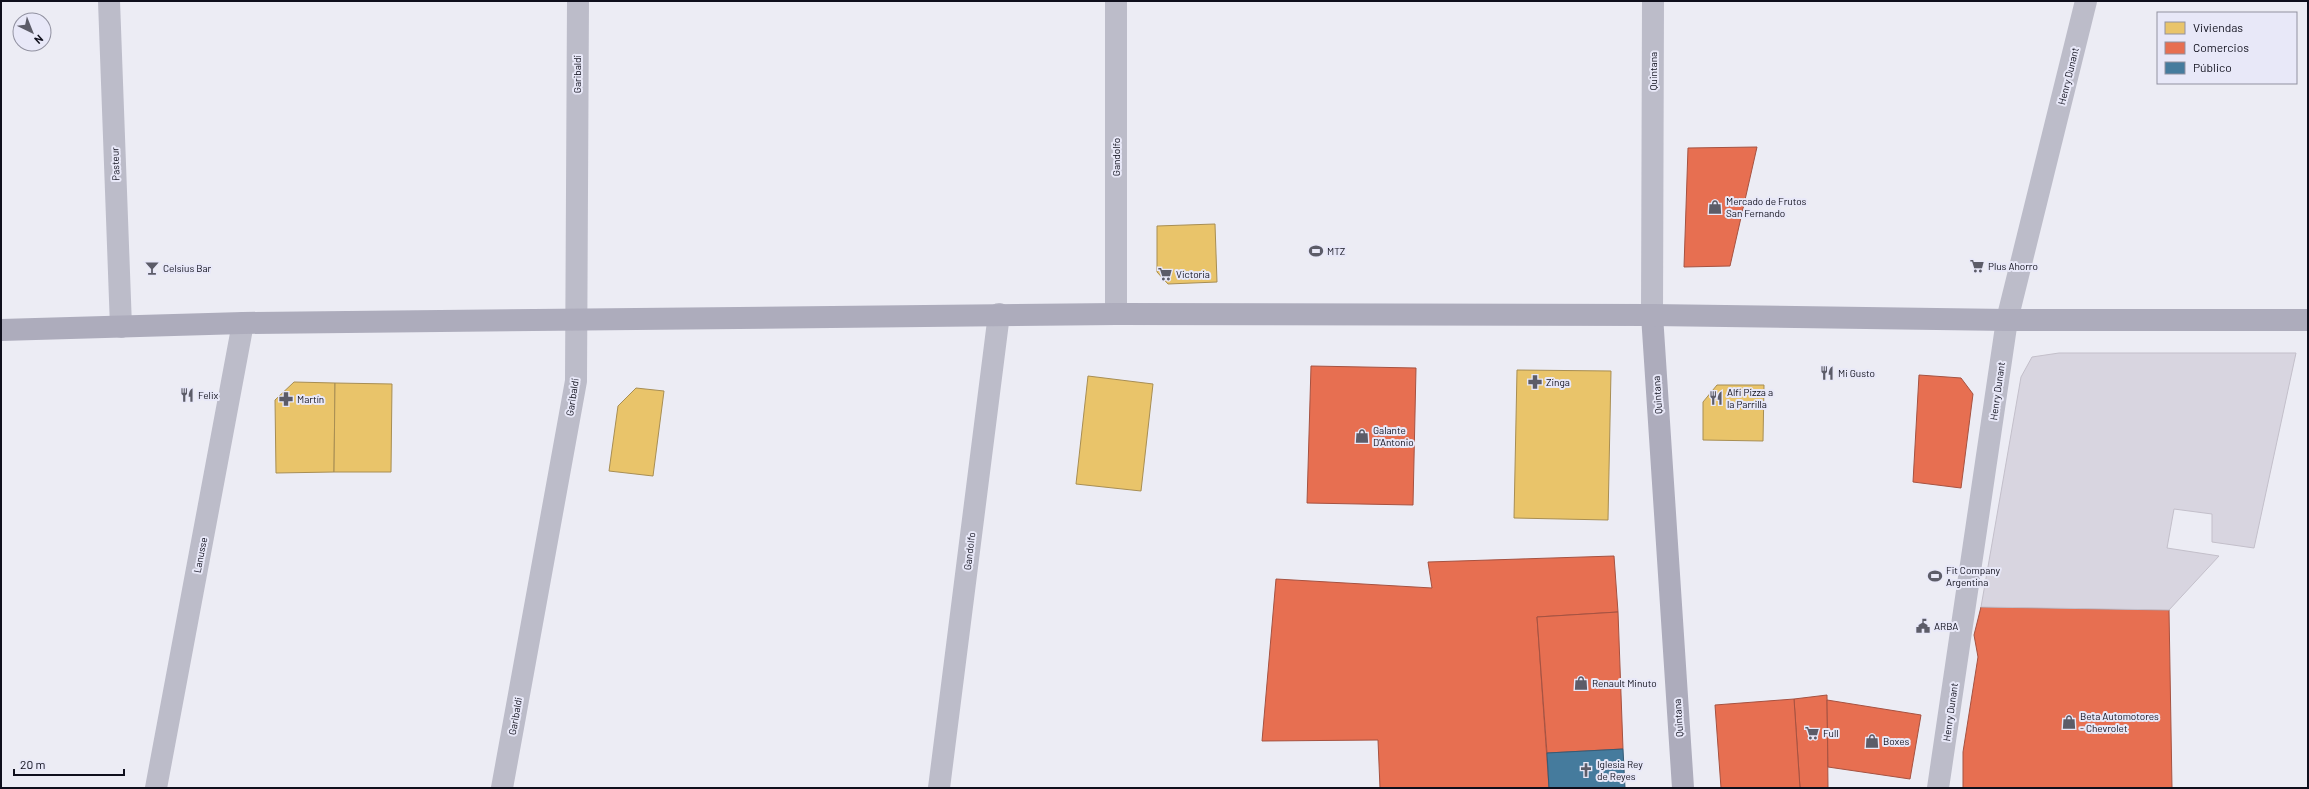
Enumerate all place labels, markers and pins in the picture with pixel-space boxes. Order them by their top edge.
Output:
place label: Mercado de Frutos San Fernando [1726,195,1807,219]
shop icon: Mercado de Frutos San Fernando [1707,199,1723,215]
sports icon: MTZ [1308,243,1324,259]
place label: MTZ [1327,245,1345,257]
supermarket icon: Plus Ahorro [1969,258,1985,274]
bar icon: Celsius Bar [144,260,160,276]
place label: Plus Ahorro [1988,260,2038,272]
place label: Celsius Bar [163,262,212,274]
supermarket icon: Victoria [1157,266,1173,282]
place label: Victoria [1176,268,1210,280]
restaurant icon: Mi Gusto [1819,365,1835,381]
place label: Mi Gusto [1838,367,1875,379]
pharmacy icon: Zinga [1527,374,1543,390]
place label: Zinga [1546,376,1570,388]
place label: Alfi Pizza a la Parrilla [1727,386,1773,410]
restaurant icon: Felix [179,387,195,403]
place label: Felix [198,389,218,401]
restaurant icon: Alfi Pizza a la Parrilla [1708,390,1724,406]
pharmacy icon: Martín [278,391,294,407]
place label: Martín [297,393,324,405]
place label: Galante D'Antonio [1373,424,1414,448]
shop icon: Galante D'Antonio [1354,428,1370,444]
place label: Fit Company Argentina [1946,564,2001,588]
sports icon: Fit Company Argentina [1927,568,1943,584]
public building icon: ARBA [1915,618,1931,634]
place label: ARBA [1934,620,1958,632]
shop icon: Renault Minuto [1573,675,1589,691]
place label: Renault Minuto [1592,677,1657,689]
place label: Beta Automotores - Chevrolet [2080,710,2159,734]
shop icon: Beta Automotores - Chevrolet [2061,714,2077,730]
supermarket icon: Full [1804,725,1820,741]
place label: Full [1823,727,1839,739]
shop icon: Boxes [1864,733,1880,749]
place label: Boxes [1883,735,1909,747]
place label: Iglesia Rey de Reyes [1597,758,1643,782]
church icon: Iglesia Rey de Reyes [1578,762,1594,778]

